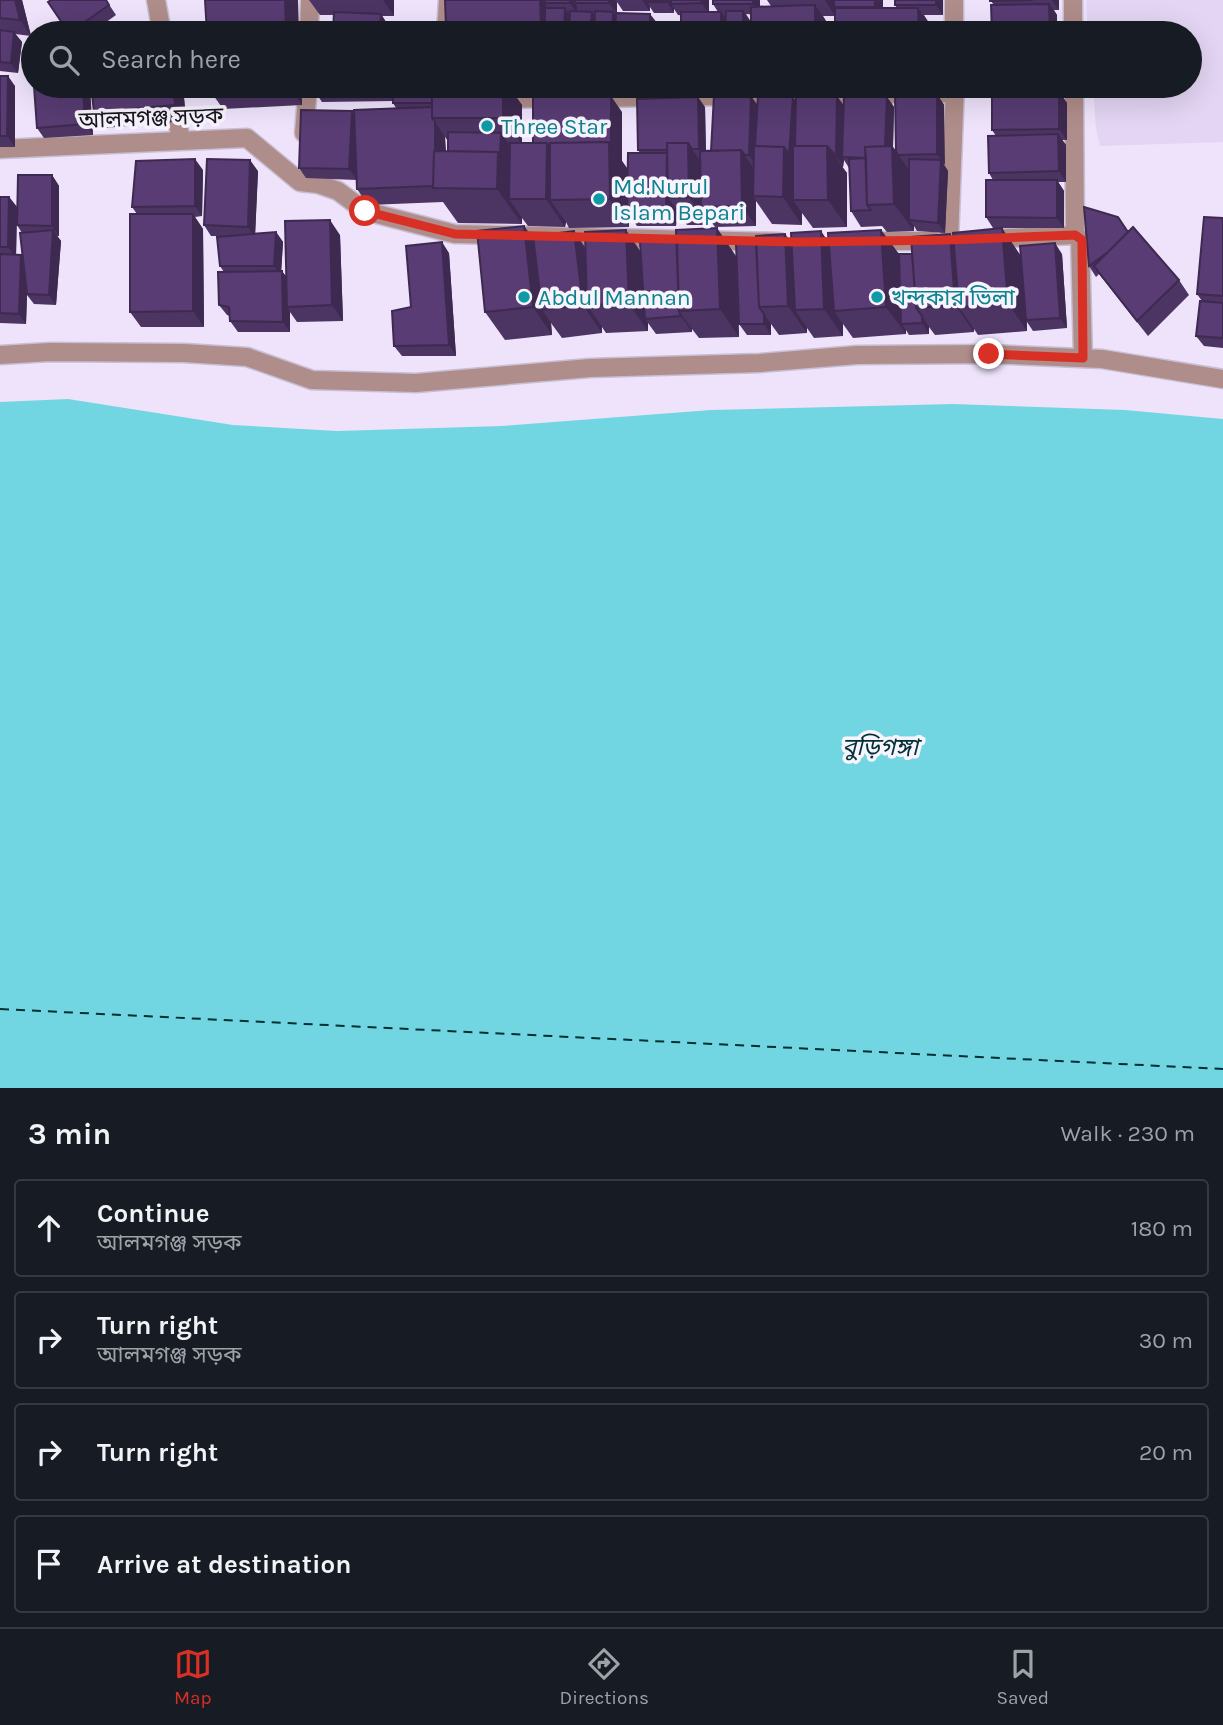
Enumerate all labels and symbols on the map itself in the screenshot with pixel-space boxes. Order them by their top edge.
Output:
street label: আলমগঞ্জ সড়ক [77,102,224,134]
place label: Three Star [501,113,608,140]
marker: Three Star [479,118,495,134]
place label: Md.Nurul Islam Bepari [613,173,745,226]
marker: Md.Nurul Islam Bepari [591,191,607,207]
route start [349,195,380,226]
place label: Abdul Mannan [538,284,691,311]
place label: খন্দকার ভিলা [891,284,1016,311]
marker: Abdul Mannan [516,289,532,305]
marker: খন্দকার ভিলা [869,289,885,305]
route end [973,338,1004,369]
water label: বুড়িগঙ্গা [842,733,923,761]

